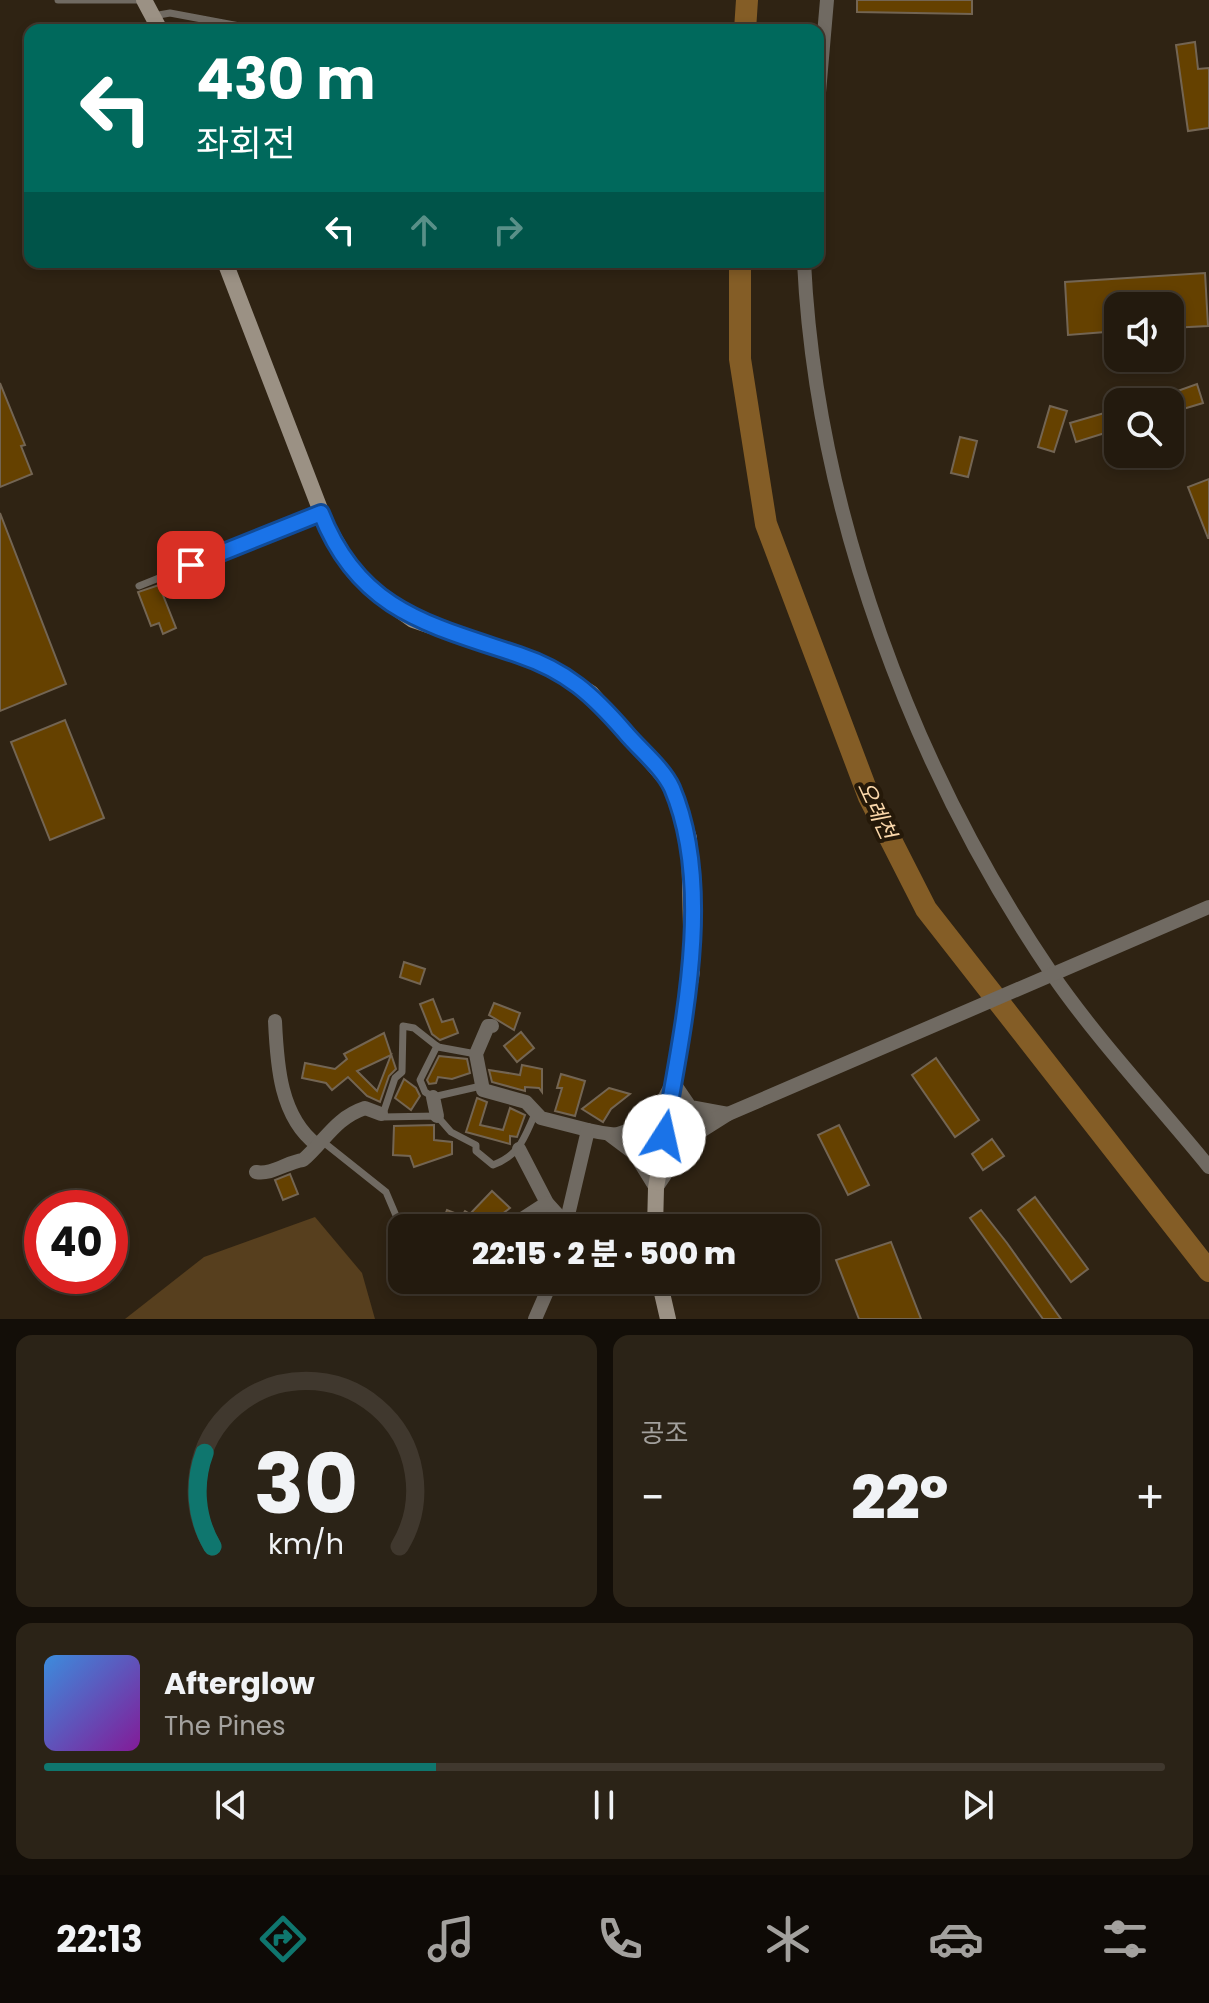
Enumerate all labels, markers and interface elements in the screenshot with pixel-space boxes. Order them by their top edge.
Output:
text: 430 m [196,40,375,119]
icon: left [64,56,168,160]
text: 좌회전 [196,118,295,169]
icon: left [318,208,362,252]
icon: ahead [402,208,446,252]
icon: right [486,208,530,252]
map controls [1104,292,1184,468]
button: sound [1104,292,1184,372]
button: search [1104,388,1184,468]
pin [157,531,225,599]
icon: arrive [169,543,213,587]
water label: 오례천 [850,776,905,847]
position arrow [622,1094,706,1178]
speed limit sign: 40 [24,1190,128,1294]
text: 22:15 · 2 분 · 500 m [472,1232,736,1275]
text: 공조 [641,1415,688,1451]
text: 30 [254,1426,359,1542]
text: 22° [851,1456,948,1540]
text: − [641,1467,665,1528]
text: + [1135,1467,1165,1528]
text: km/h [268,1524,344,1564]
text: Afterglow [164,1662,315,1705]
text: The Pines [164,1708,286,1744]
icon: previous [209,1783,253,1827]
icon: pause [582,1783,626,1827]
icon: next [956,1783,1000,1827]
icon: directions [255,1911,311,1967]
icon: music [423,1911,479,1967]
icon: phone [592,1911,648,1967]
icon: climate [760,1911,816,1967]
icon: car [928,1911,984,1967]
icon: filters [1097,1911,1153,1967]
text: 22:13 [56,1914,143,1965]

